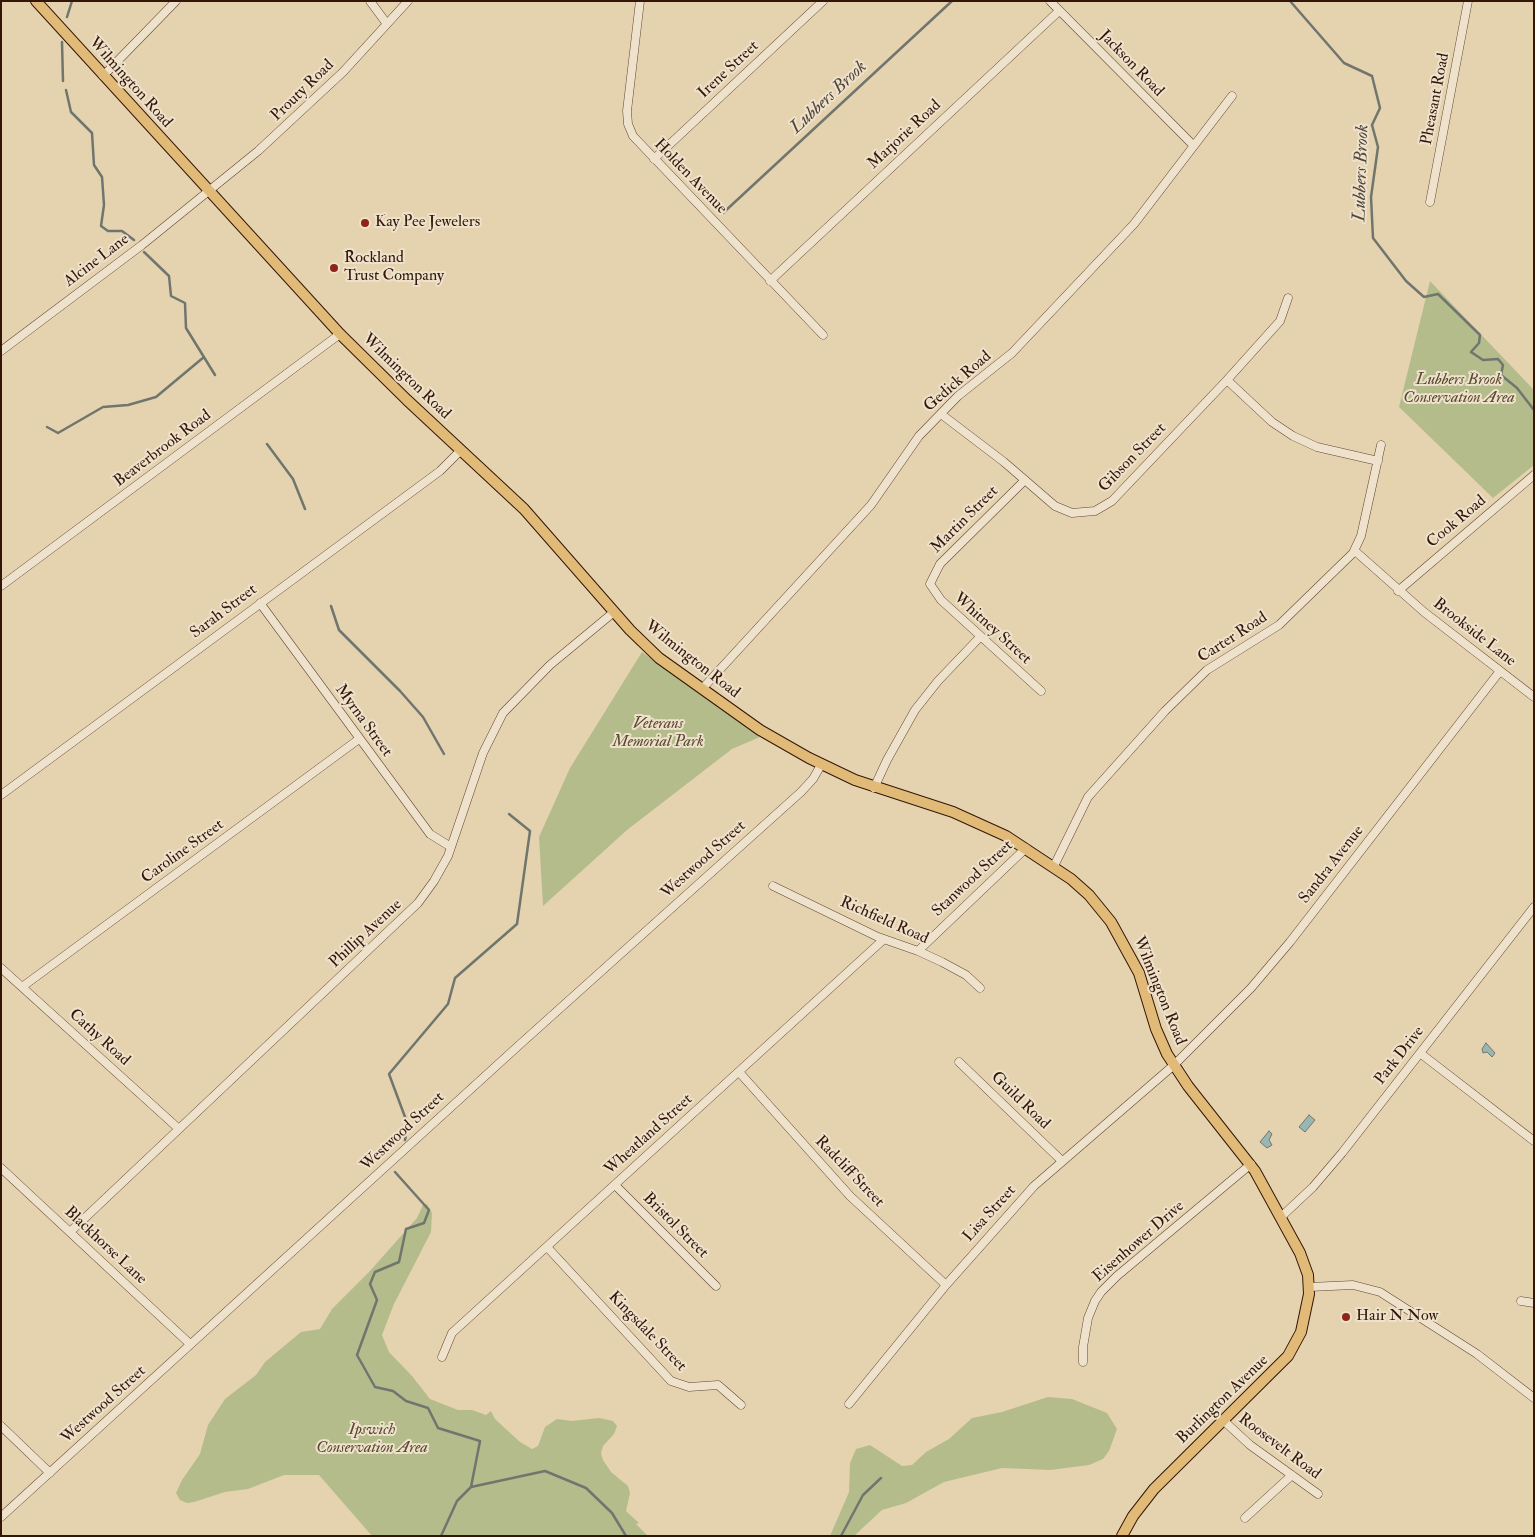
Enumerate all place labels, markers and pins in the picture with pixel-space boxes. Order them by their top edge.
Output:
place label: Kay Pee Jewelers [375,213,480,233]
marker: Kay Pee Jewelers [359,217,371,229]
place label: Rockland Trust Company [344,249,444,287]
marker: Rockland Trust Company [328,262,340,274]
place label: Hair N Now [1356,1307,1438,1327]
marker: Hair N Now [1340,1311,1352,1323]

